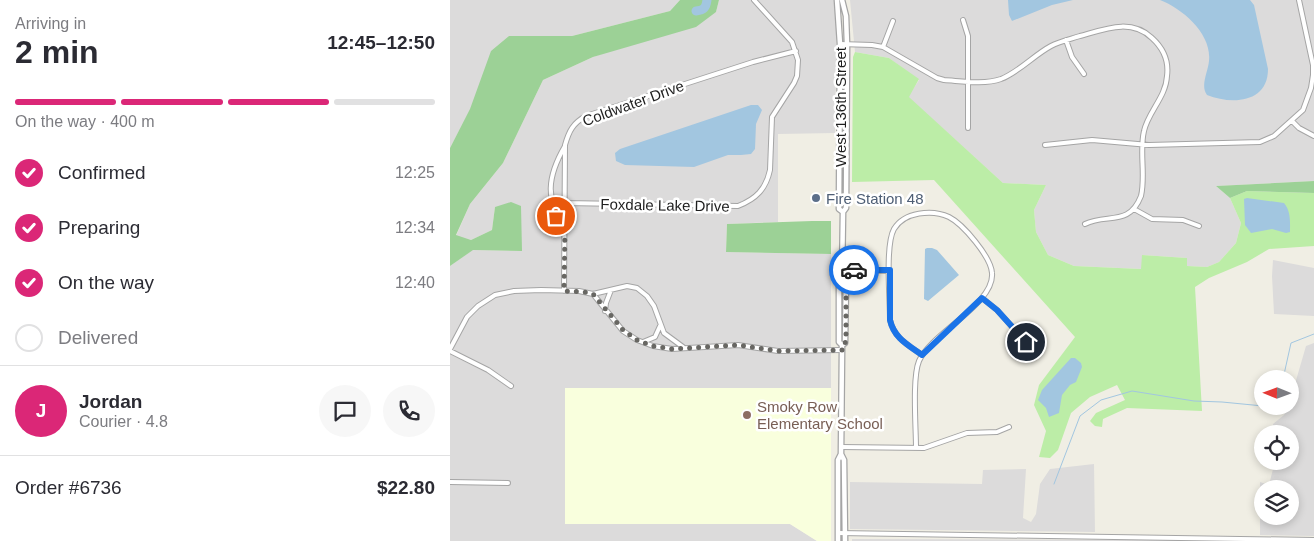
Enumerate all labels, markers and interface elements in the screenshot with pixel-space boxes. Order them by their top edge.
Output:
text: Arriving in [15,15,86,32]
text: 12:45–12:50 [327,32,435,53]
text: 2 min [15,34,99,70]
street label: West 136th Street [832,46,849,167]
street label: Coldwater Drive [580,77,686,129]
text: On the way · 400 m [15,113,155,130]
icon: check [15,159,43,187]
text: Confirmed [58,162,146,183]
text: 12:25 [395,164,435,181]
place label: Fire Station 48 [826,190,924,207]
marker: Fire Station 48 [810,192,822,204]
pin [535,195,577,237]
street label: Foxdale Lake Drive [600,195,730,215]
icon: bag [542,202,570,230]
icon: check [15,214,43,242]
text: Preparing [58,217,140,238]
text: 12:34 [395,219,435,236]
courier [829,245,879,295]
icon: car [840,256,868,284]
icon: check [15,269,43,297]
text: On the way [58,272,154,293]
text: 12:40 [395,274,435,291]
pin [1005,321,1047,363]
text: Delivered [58,327,138,348]
icon: home [1012,328,1040,356]
north arrow [1254,370,1299,415]
map controls [1254,370,1299,525]
button: chat [319,385,371,437]
button: phone [383,385,435,437]
text: Jordan [79,391,142,412]
place label: Smoky Row Elementary School [757,398,883,432]
text: J [36,400,46,421]
marker: Smoky Row Elementary School [741,409,753,421]
text: Courier · 4.8 [79,413,168,430]
button: locate [1254,425,1299,470]
text: Order #6736 [15,477,122,498]
text: $22.80 [377,477,435,498]
button: layers [1254,480,1299,525]

